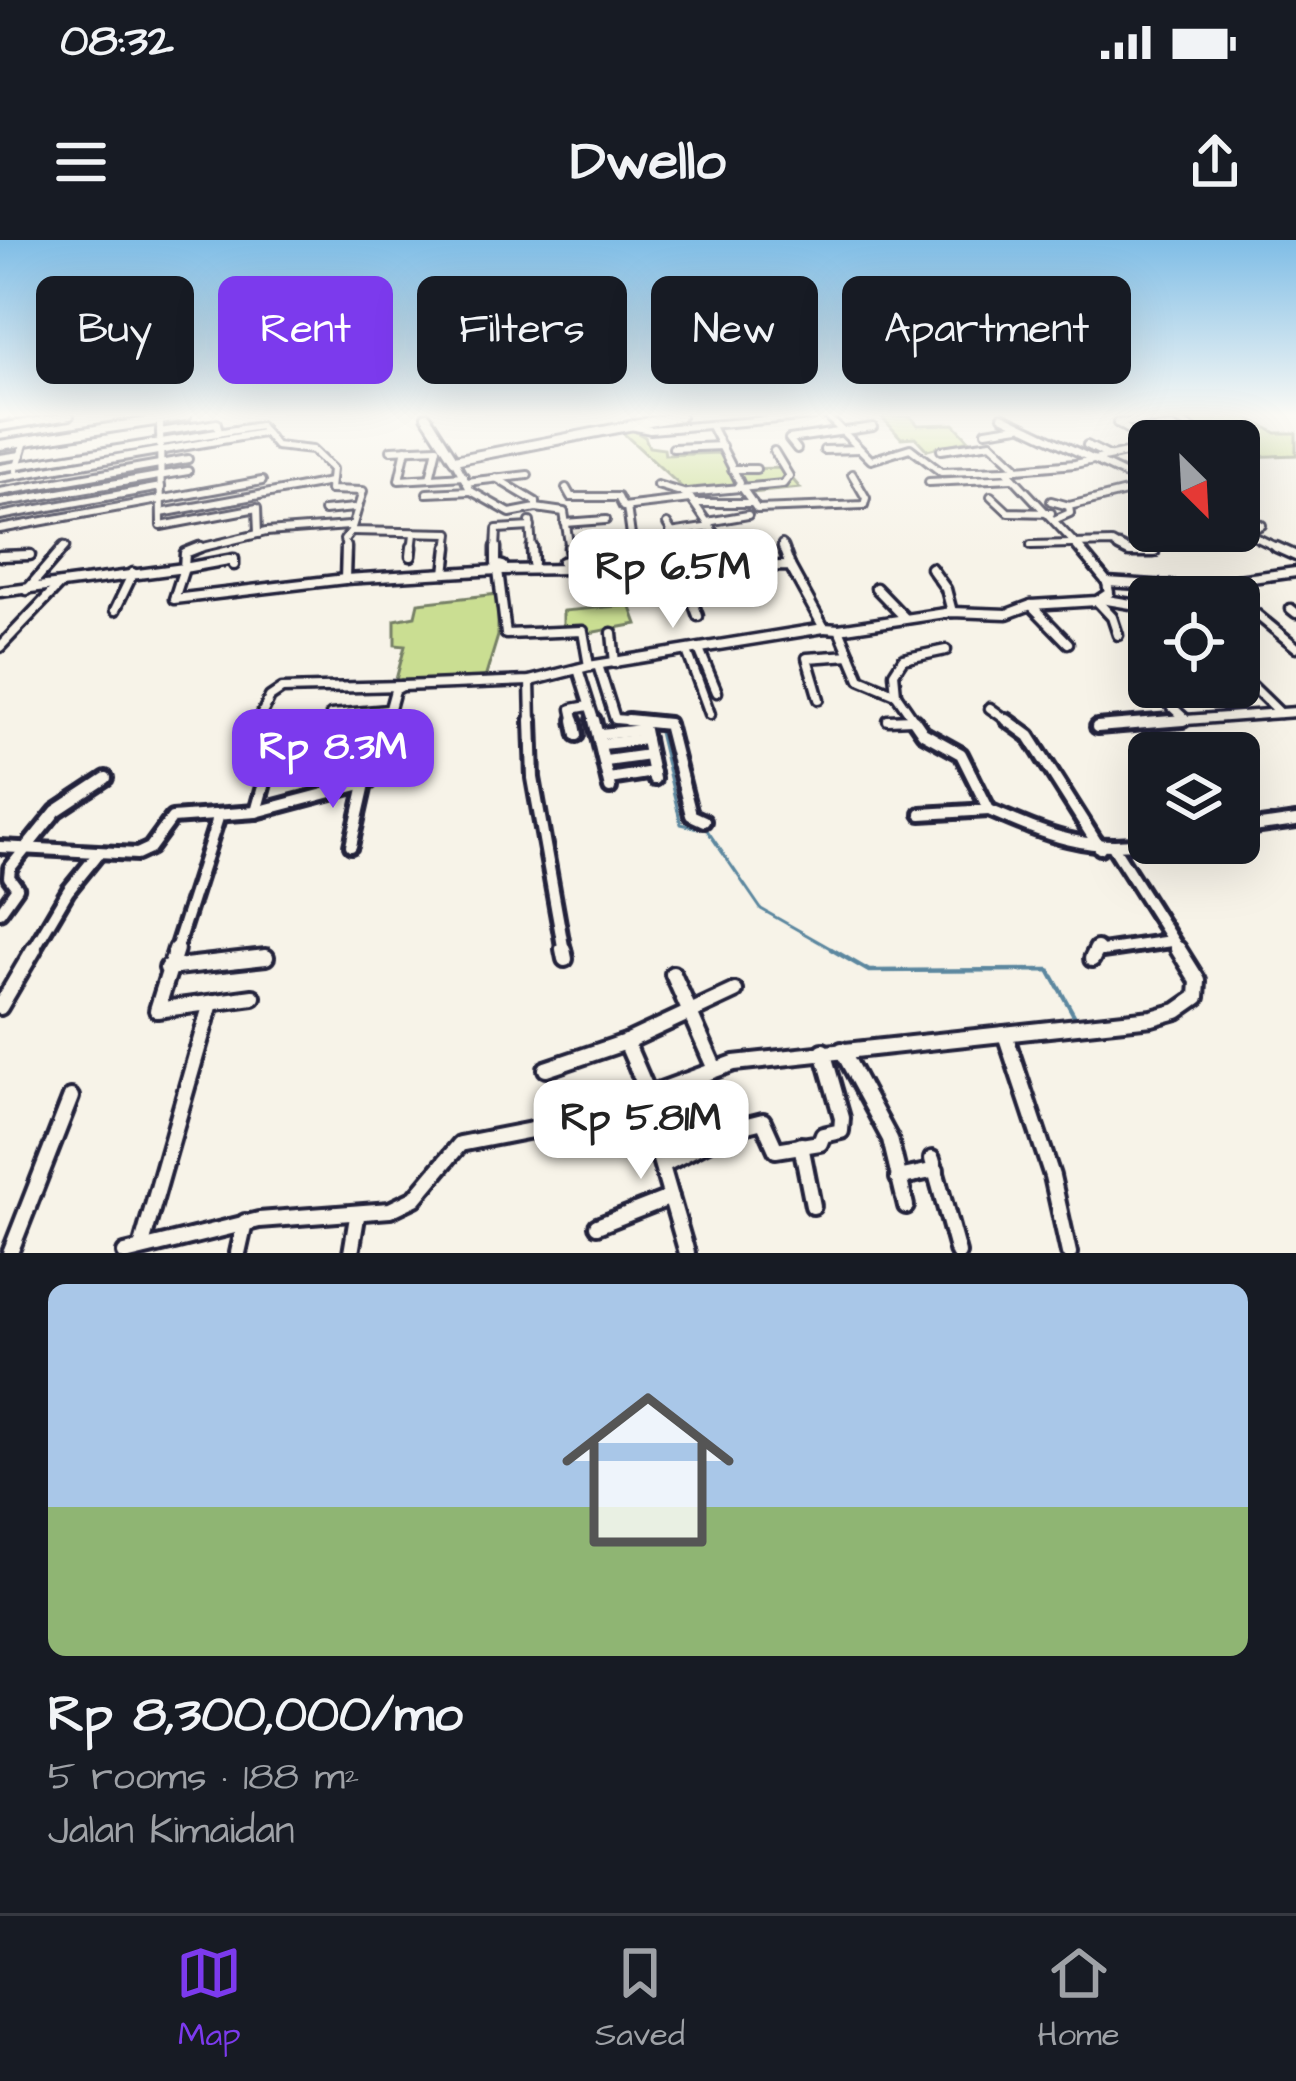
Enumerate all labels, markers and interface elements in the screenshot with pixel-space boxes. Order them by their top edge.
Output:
text: 08:32 [60,11,174,73]
text: Dwello [570,125,726,200]
icon: menu [48,129,114,195]
icon: share [1182,129,1248,195]
chip: Buy [36,276,194,384]
chip: Rent [218,276,393,384]
chip: Filters [417,276,627,384]
chip: New [651,276,818,384]
chip: Apartment [842,276,1131,384]
north arrow [1128,420,1260,552]
map controls [1128,420,1260,864]
pin: Rp 6.5M [562,529,784,631]
text: Rp 6.5M [596,541,750,595]
button: locate [1128,576,1260,708]
pin: Rp 8.3M [222,709,444,811]
text: Rp 8.3M [259,721,407,775]
button: layers [1128,732,1260,864]
pin: Rp 5.81M [517,1080,765,1182]
text: Rp 5.81M [561,1092,721,1146]
icon: home [540,1362,756,1578]
text: Rp 8,300,000/mo [48,1680,463,1751]
text: 5 rooms · 188 m² [48,1751,359,1805]
text: Jalan Kimaidan [48,1805,295,1859]
tab: Map [176,1940,242,2058]
tab: Saved [595,1940,685,2058]
tab: Home [1038,1940,1120,2058]

